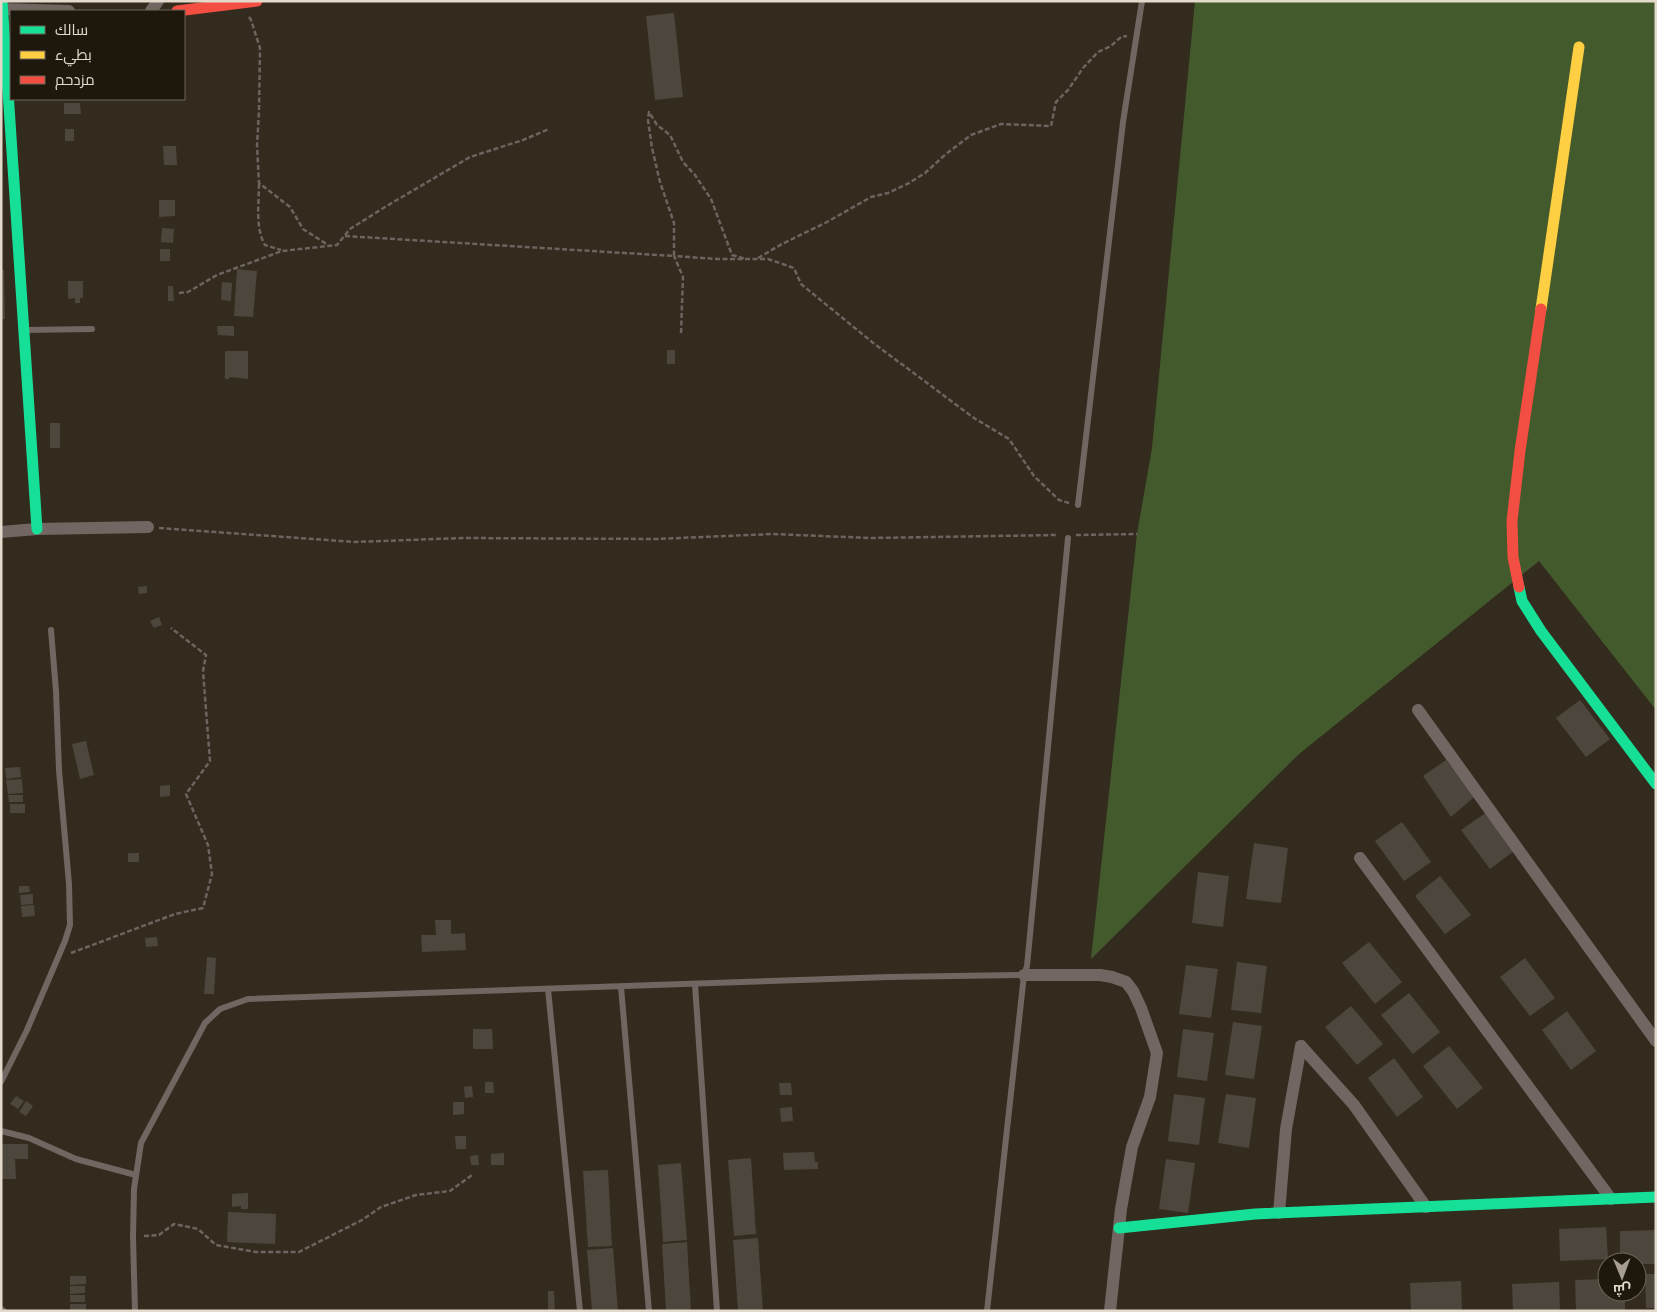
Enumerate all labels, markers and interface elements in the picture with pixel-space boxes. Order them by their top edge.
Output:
legend [10,10,185,100]
text: سالك [55,23,88,38]
text: بطيء [55,48,92,67]
text: مزدحم [55,73,95,90]
north arrow [1597,1252,1647,1302]
text: ش [1613,1281,1631,1298]

